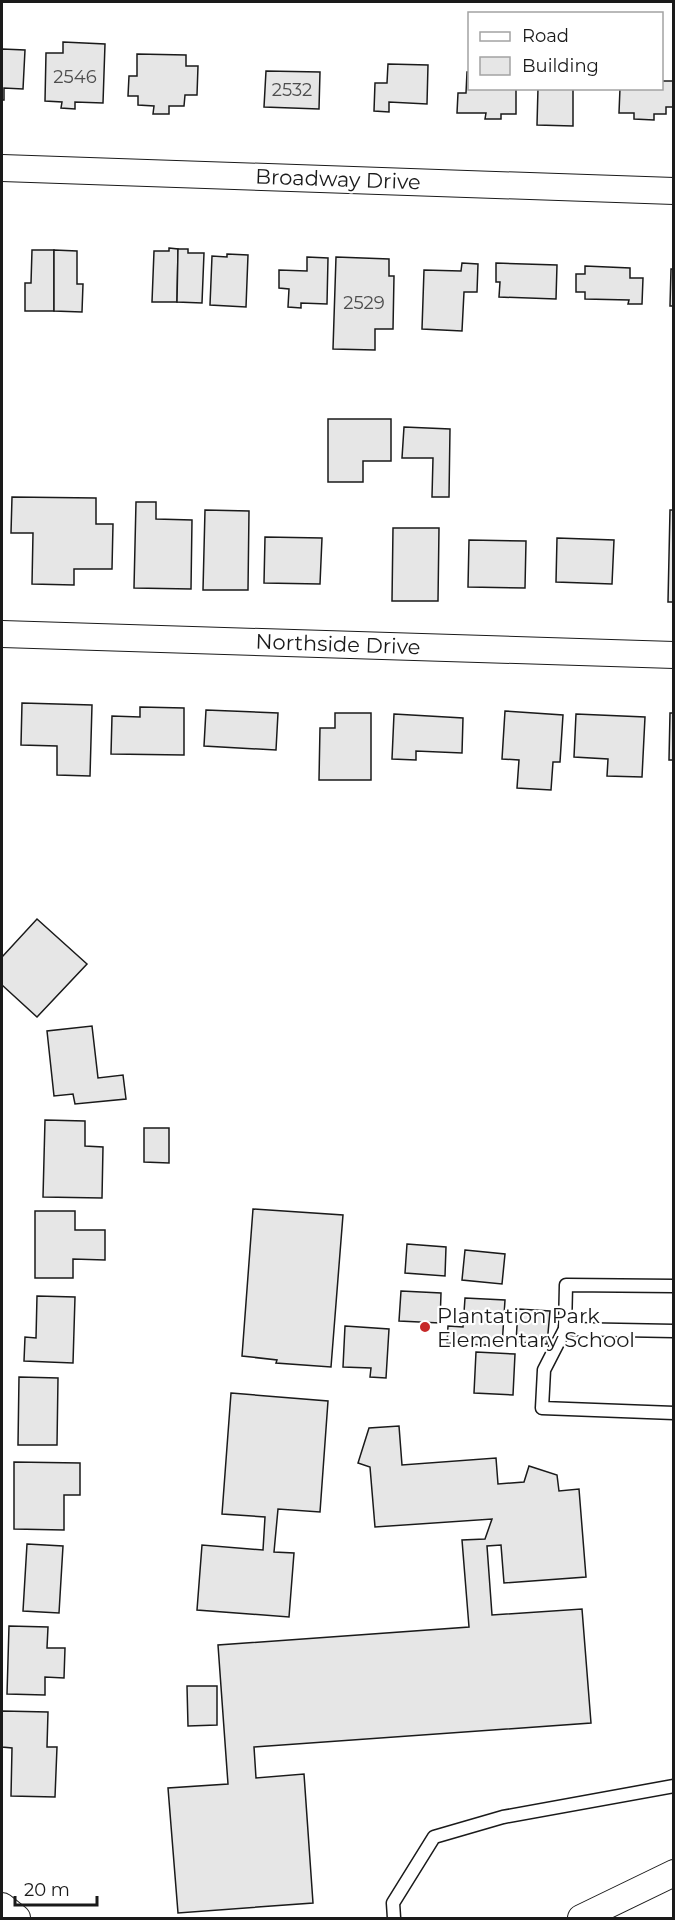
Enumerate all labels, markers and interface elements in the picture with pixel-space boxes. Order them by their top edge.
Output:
legend [468,12,663,90]
text: Road [522,25,569,47]
text: Building [522,55,599,77]
house number: 2546 [53,66,97,88]
house number: 2532 [272,79,312,101]
street label: Broadway Drive [255,164,421,194]
house number: 2529 [343,292,385,314]
street label: Northside Drive [255,629,421,659]
place label: Plantation Park Elementary School [437,1303,635,1352]
marker: Plantation Park Elementary School [418,1320,432,1334]
scale bar [15,1869,98,1907]
text: 20 m [24,1879,70,1901]

